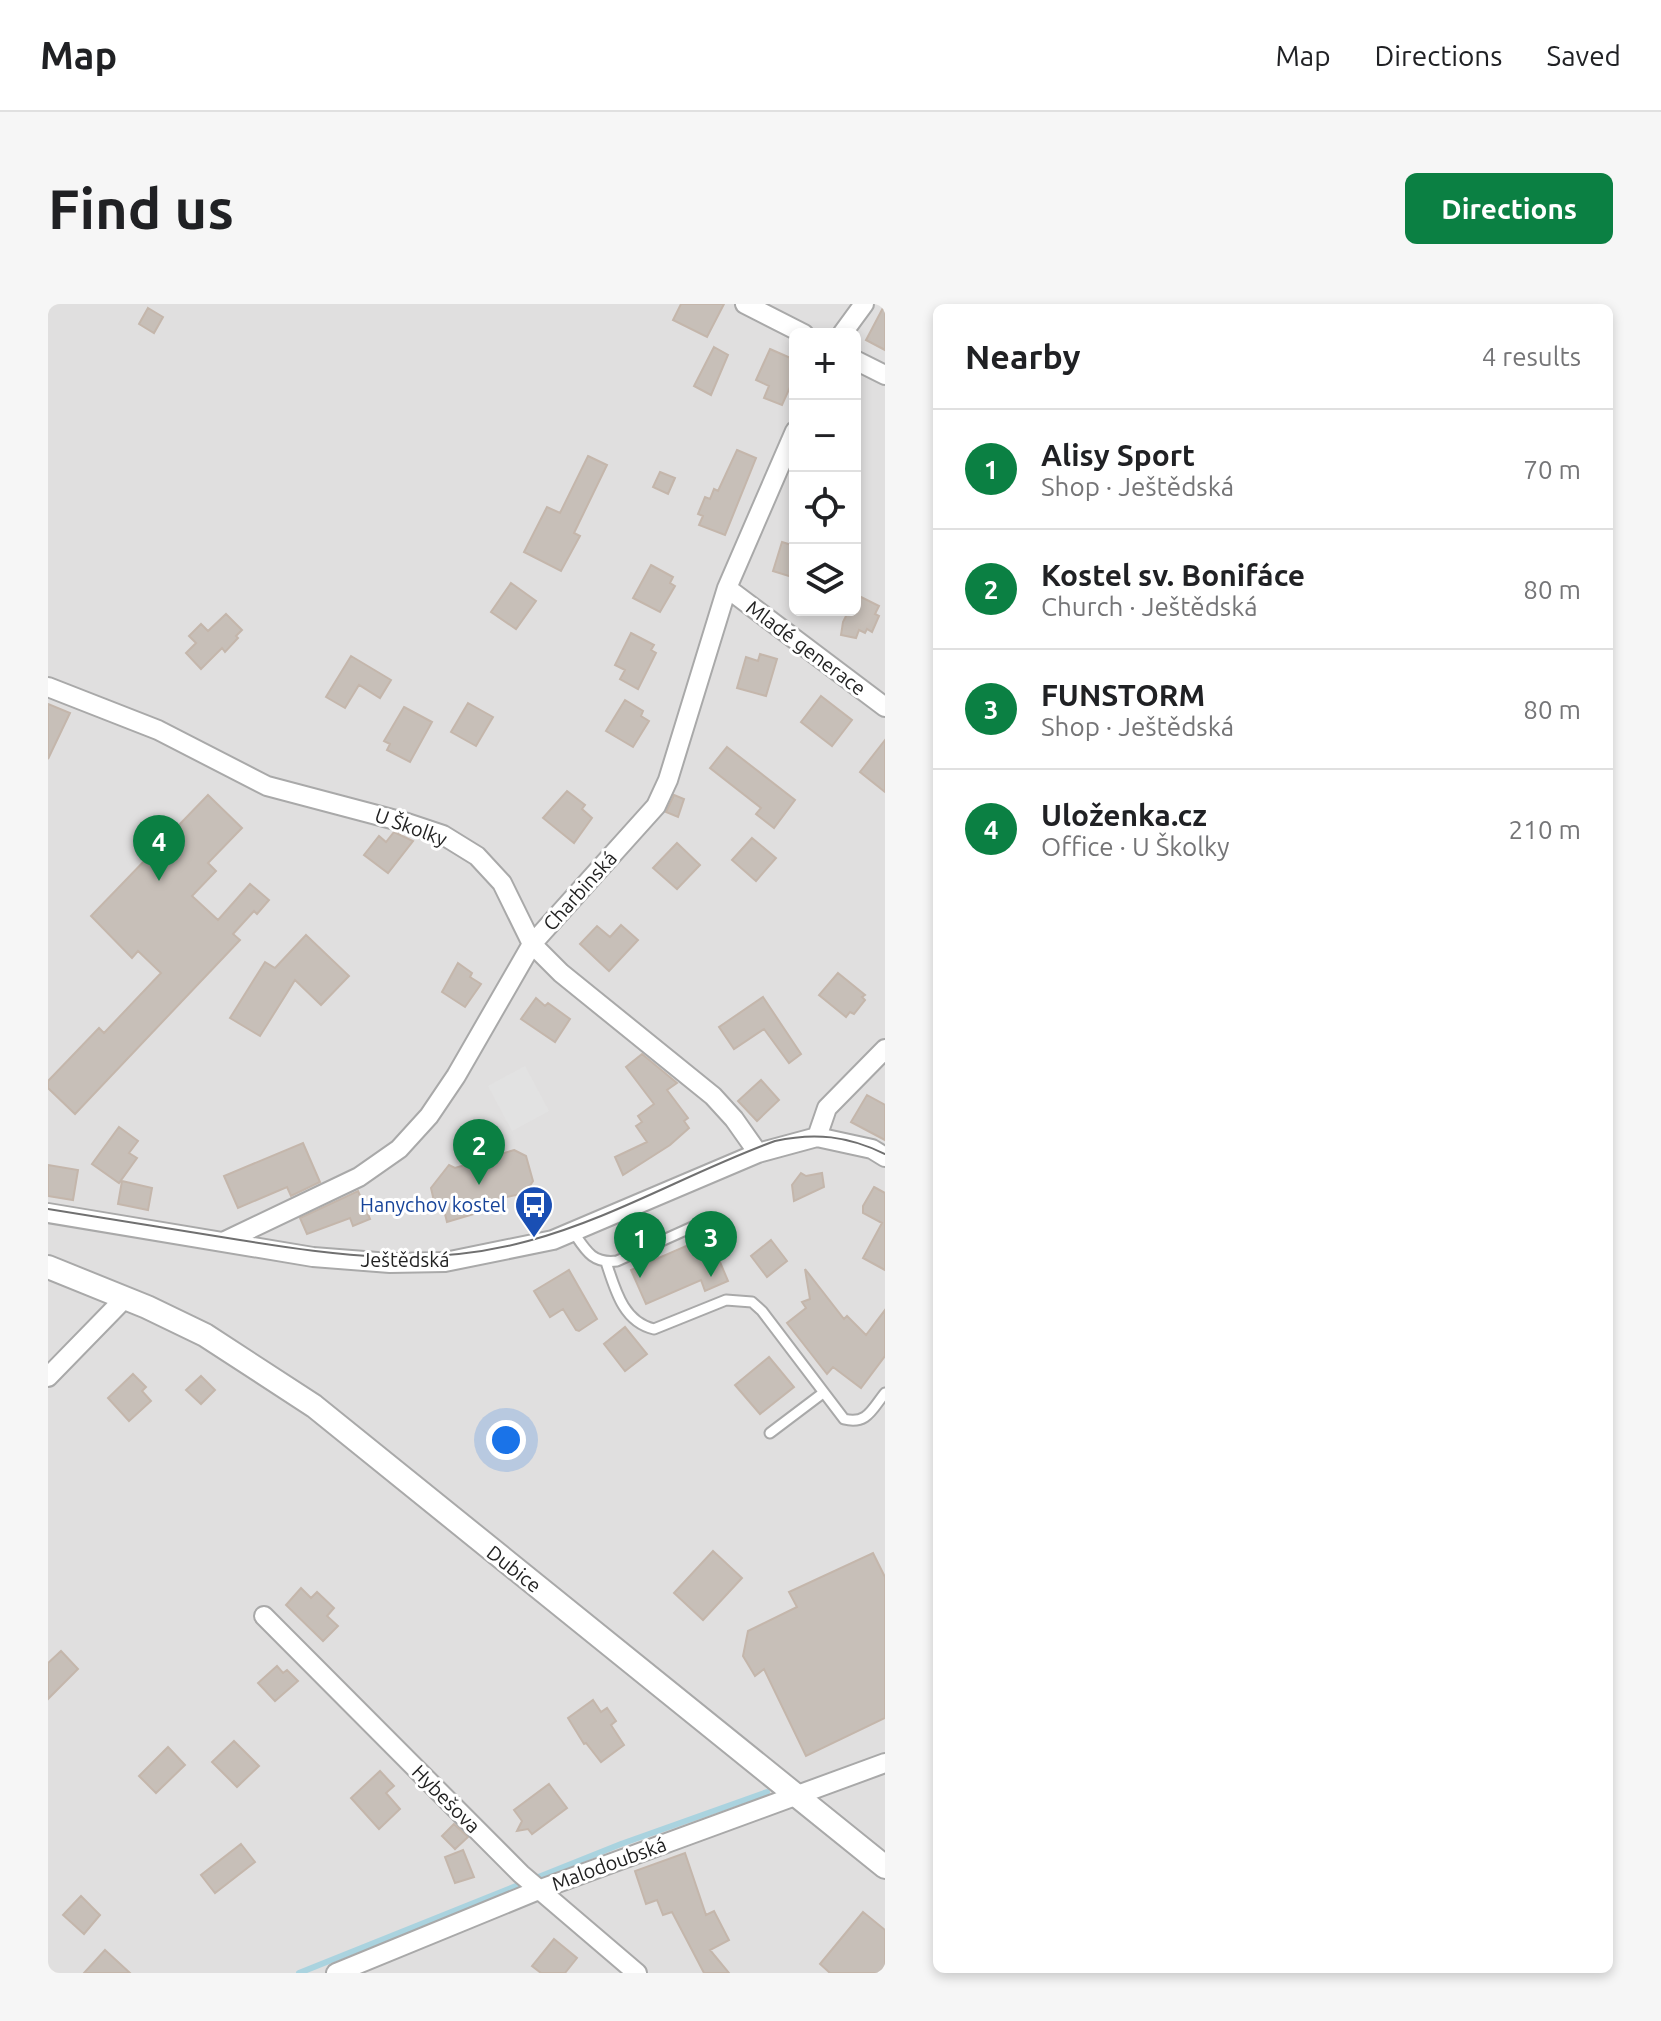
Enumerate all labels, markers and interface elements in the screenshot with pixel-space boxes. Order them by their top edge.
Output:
text: Map [40,34,117,76]
text: Map [1275,40,1331,71]
text: Directions [1375,40,1502,71]
text: Saved [1546,40,1621,71]
button: Directions [1405,173,1613,244]
text: Find us [48,177,234,240]
map controls [789,328,861,616]
button: + [789,328,861,400]
text: Nearby [965,337,1080,375]
text: 4 results [1482,342,1581,371]
button: − [789,400,861,472]
text: Alisy Sport [1041,438,1195,472]
text: 1 [984,455,998,484]
text: 70 m [1523,455,1581,484]
button: locate [789,472,861,544]
text: Shop · Ještědská [1041,472,1234,501]
button: layers [789,544,861,616]
text: Kostel sv. Bonifáce [1041,558,1305,592]
text: 2 [984,575,998,604]
text: 80 m [1523,575,1581,604]
text: Church · Ještědská [1041,592,1258,621]
street label: Mladé generace [742,595,870,700]
text: FUNSTORM [1041,678,1205,712]
text: 3 [984,695,998,724]
text: 80 m [1523,695,1581,724]
text: Shop · Ještědská [1041,712,1234,741]
text: Uloženka.cz [1041,798,1207,832]
street label: U Školky [372,803,451,850]
pin: 4 [133,815,185,881]
text: 4 [984,815,998,844]
text: 210 m [1509,815,1581,844]
text: Office · U Školky [1041,832,1230,861]
street label: Charbinská [538,846,621,935]
pin: 2 [453,1119,505,1185]
bus stop icon: Hanychov kostel [513,1184,555,1239]
place label: Hanychov kostel [360,1193,506,1216]
pin: 3 [685,1211,737,1277]
pin: 1 [614,1212,666,1278]
street label: Ještědská [360,1248,450,1271]
your location [486,1420,526,1460]
street label: Dubice [483,1540,546,1597]
street label: Hybešova [408,1760,485,1837]
street label: Malodoubská [548,1832,669,1895]

